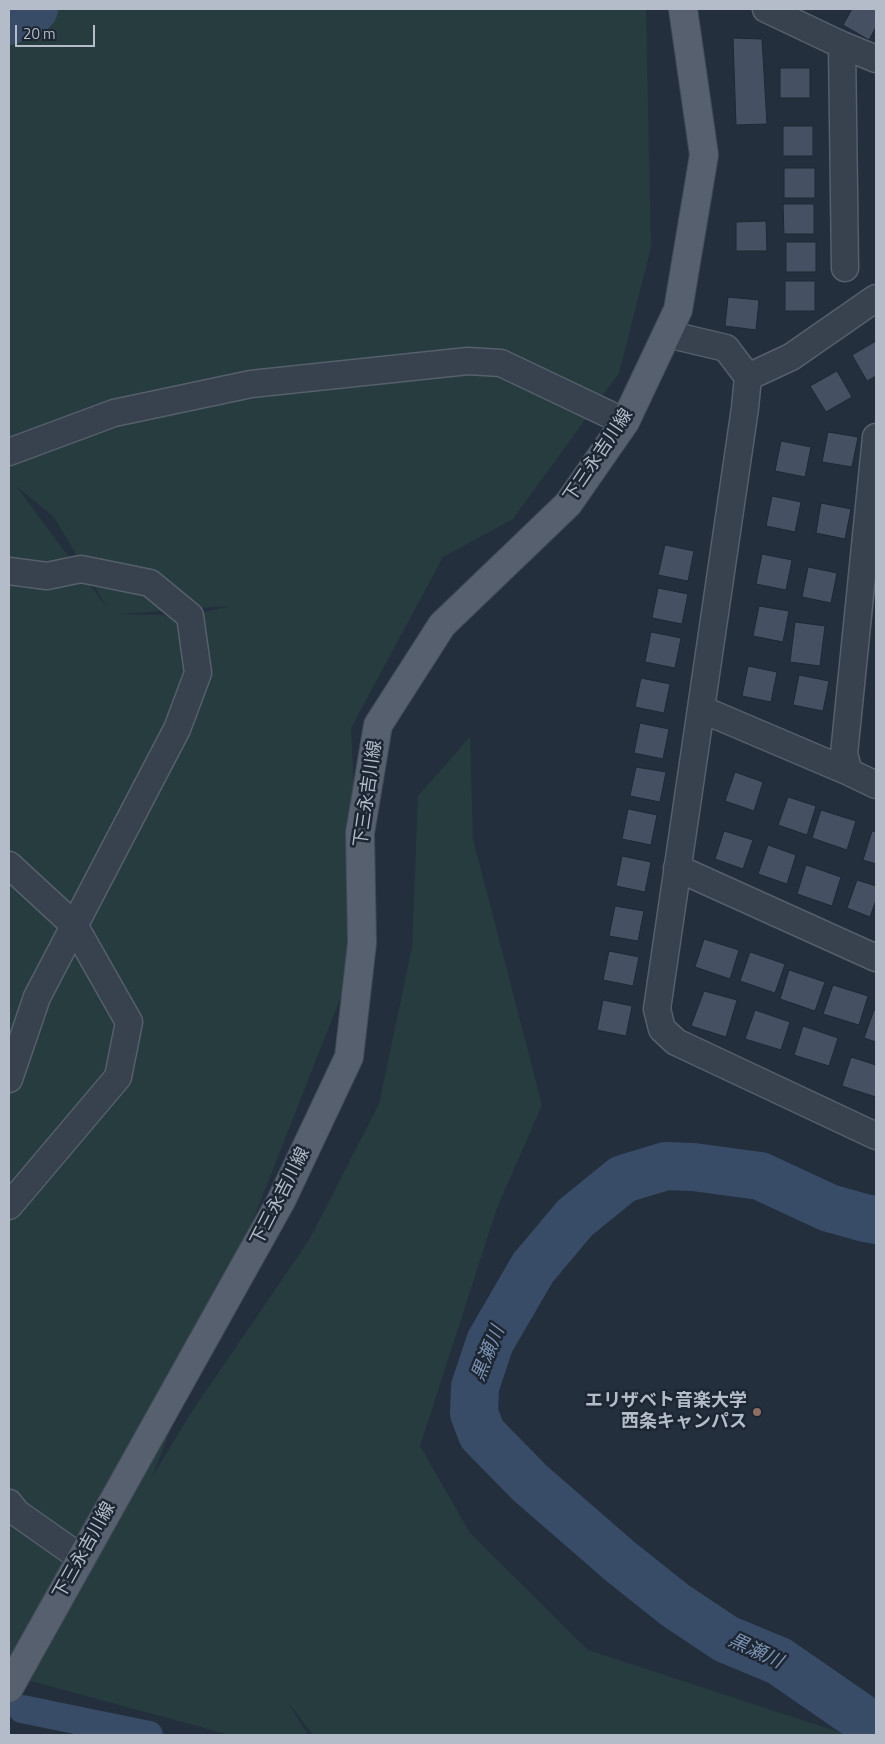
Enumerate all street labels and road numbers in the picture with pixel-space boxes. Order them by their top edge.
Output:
street label: 下三永吉川線 [560,405,638,507]
street label: 下三永吉川線 [351,739,387,849]
street label: 下三永吉川線 [247,1144,315,1250]
street label: 下三永吉川線 [49,1499,121,1603]

